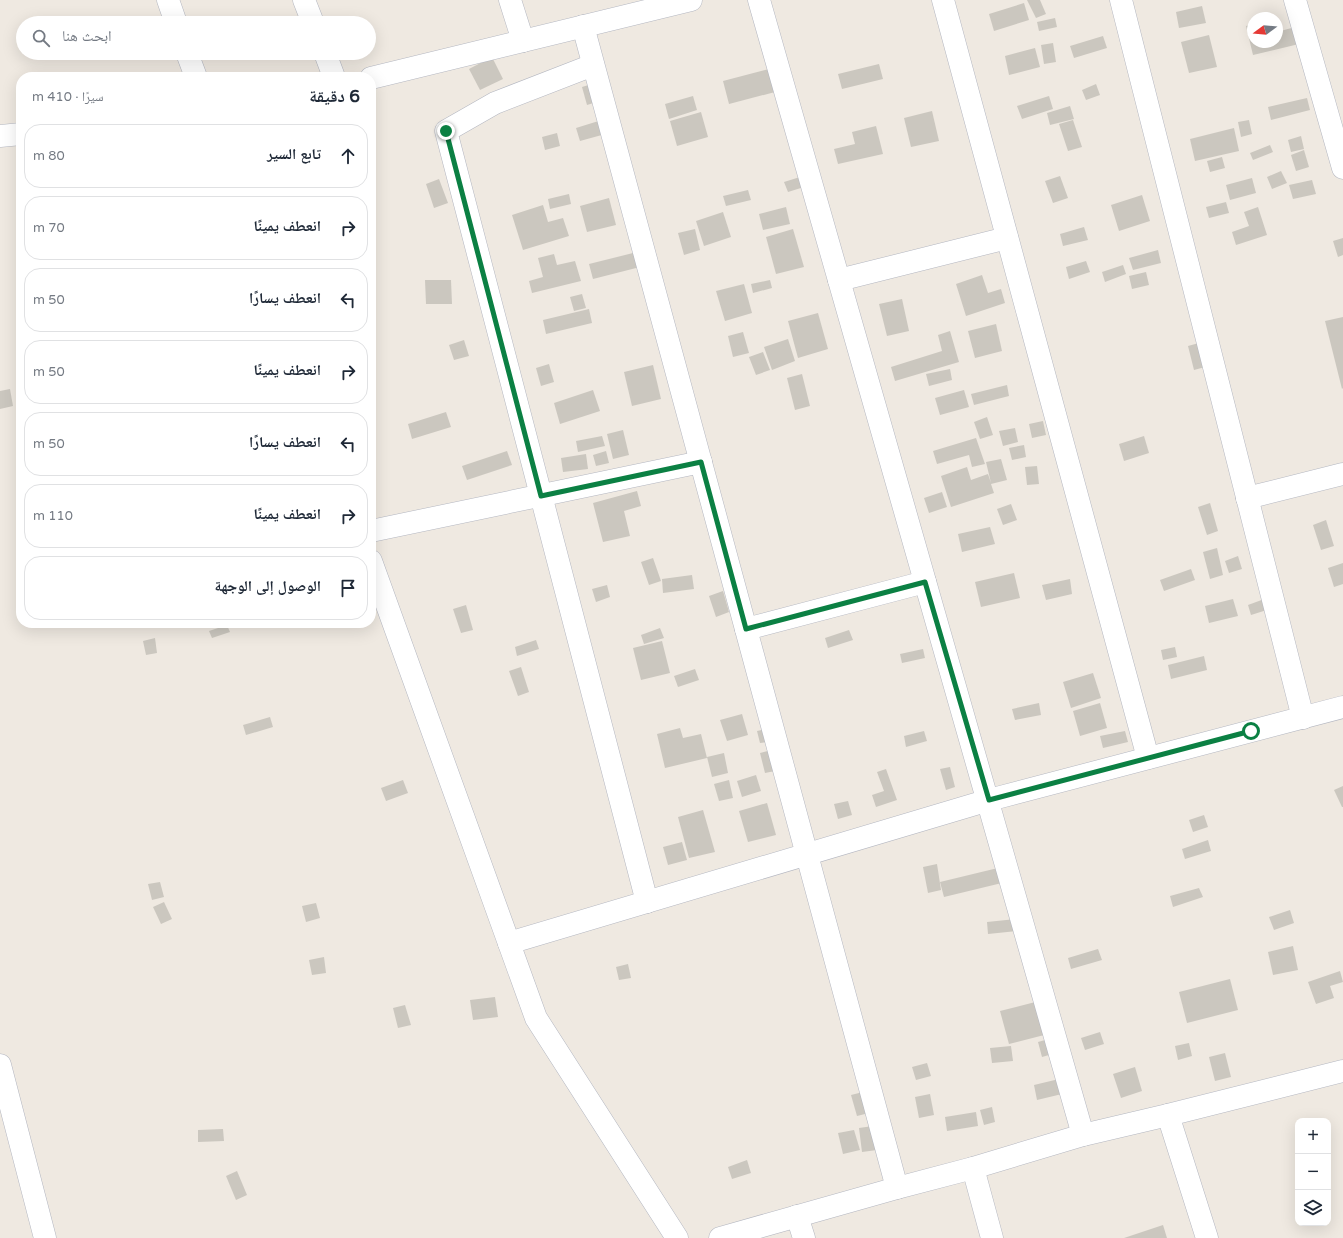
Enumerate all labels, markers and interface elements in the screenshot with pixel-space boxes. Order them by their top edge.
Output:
north arrow [1247,12,1283,48]
search box [16,16,376,60]
icon: search [30,27,52,49]
text: ابحث هنا [62,27,112,45]
text: 6 دقيقة [309,86,360,107]
text: سيرًا · 410 m [32,89,104,105]
route end [437,122,455,140]
text: تابع السير [267,145,321,163]
icon: ahead [337,145,359,167]
text: 80 m [33,148,65,164]
text: انعطف يمينًا [253,217,321,235]
icon: right [337,217,359,239]
text: 70 m [33,220,65,236]
text: انعطف يسارًا [249,289,321,307]
icon: left [337,289,359,311]
text: 50 m [33,292,65,308]
text: انعطف يمينًا [253,361,321,379]
icon: right [337,361,359,383]
text: 50 m [33,364,65,380]
text: انعطف يسارًا [249,433,321,451]
icon: left [337,433,359,455]
text: 50 m [33,436,65,452]
text: انعطف يمينًا [253,505,321,523]
icon: right [337,505,359,527]
text: 110 m [33,508,73,524]
text: الوصول إلى الوجهة [215,577,321,595]
icon: arrive [337,577,359,599]
route start [1242,722,1260,740]
map controls [1295,1118,1331,1226]
button: + [1295,1118,1331,1154]
button: − [1295,1154,1331,1190]
button: layers [1295,1190,1331,1226]

